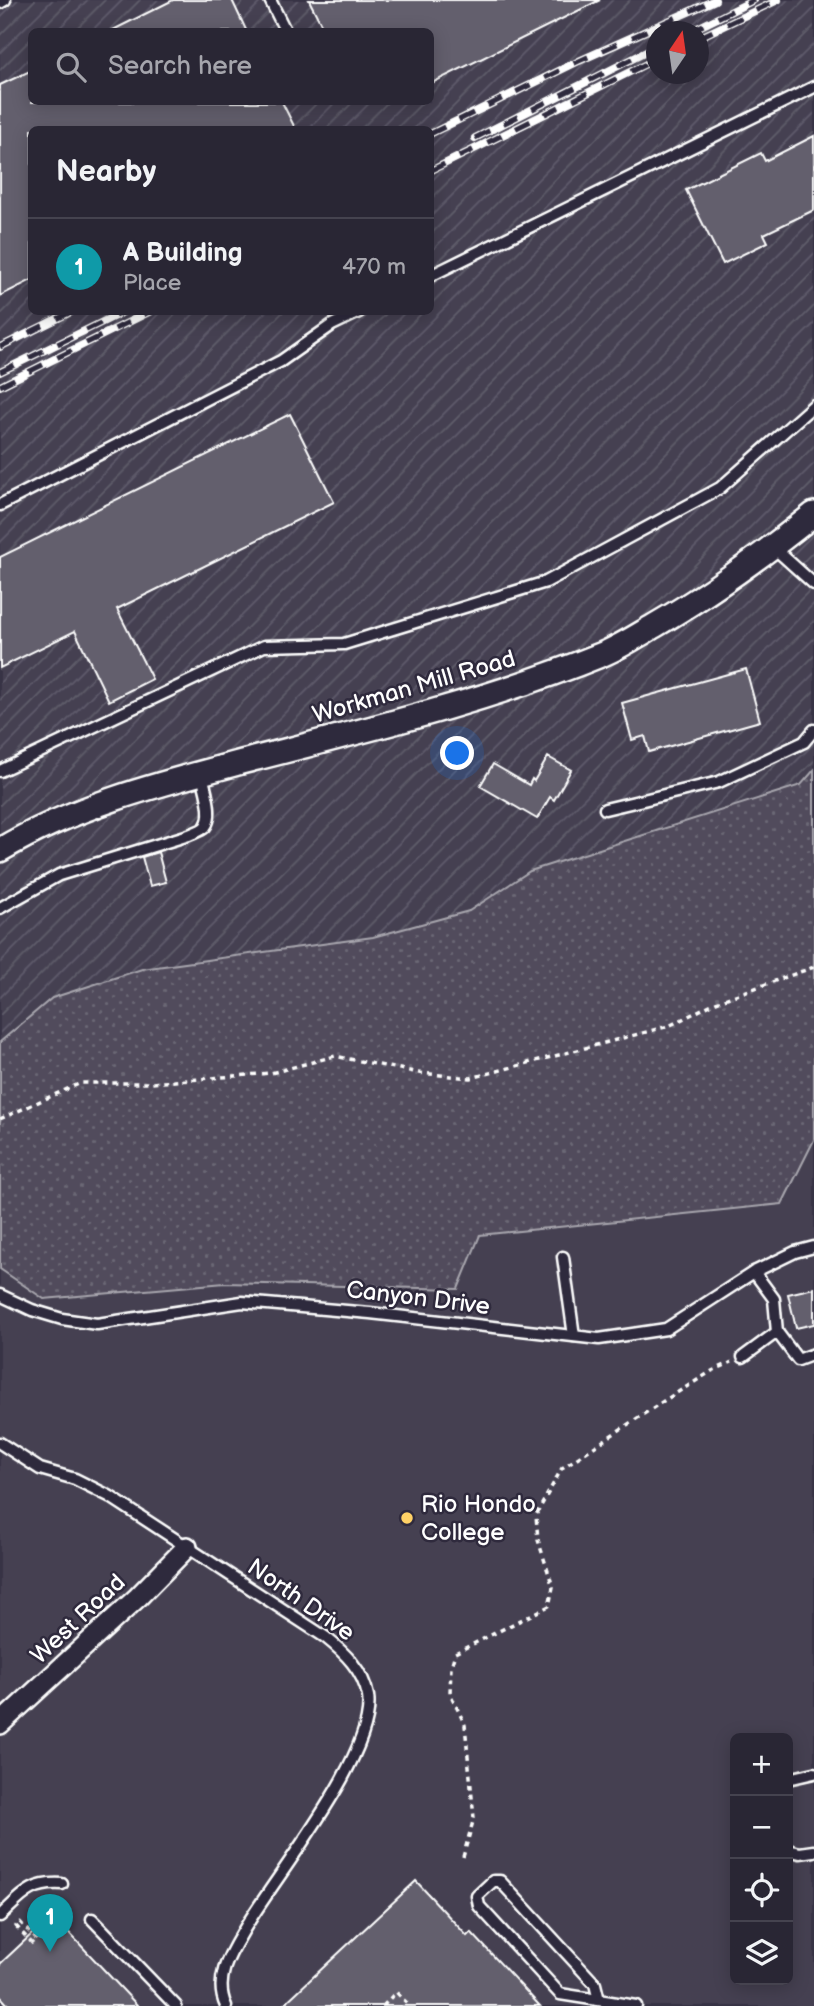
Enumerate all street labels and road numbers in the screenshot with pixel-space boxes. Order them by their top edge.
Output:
street label: Workman Mill Road [309,644,519,730]
street label: Canyon Drive [345,1275,491,1321]
street label: North Drive [242,1553,360,1647]
street label: West Road [25,1568,131,1670]

